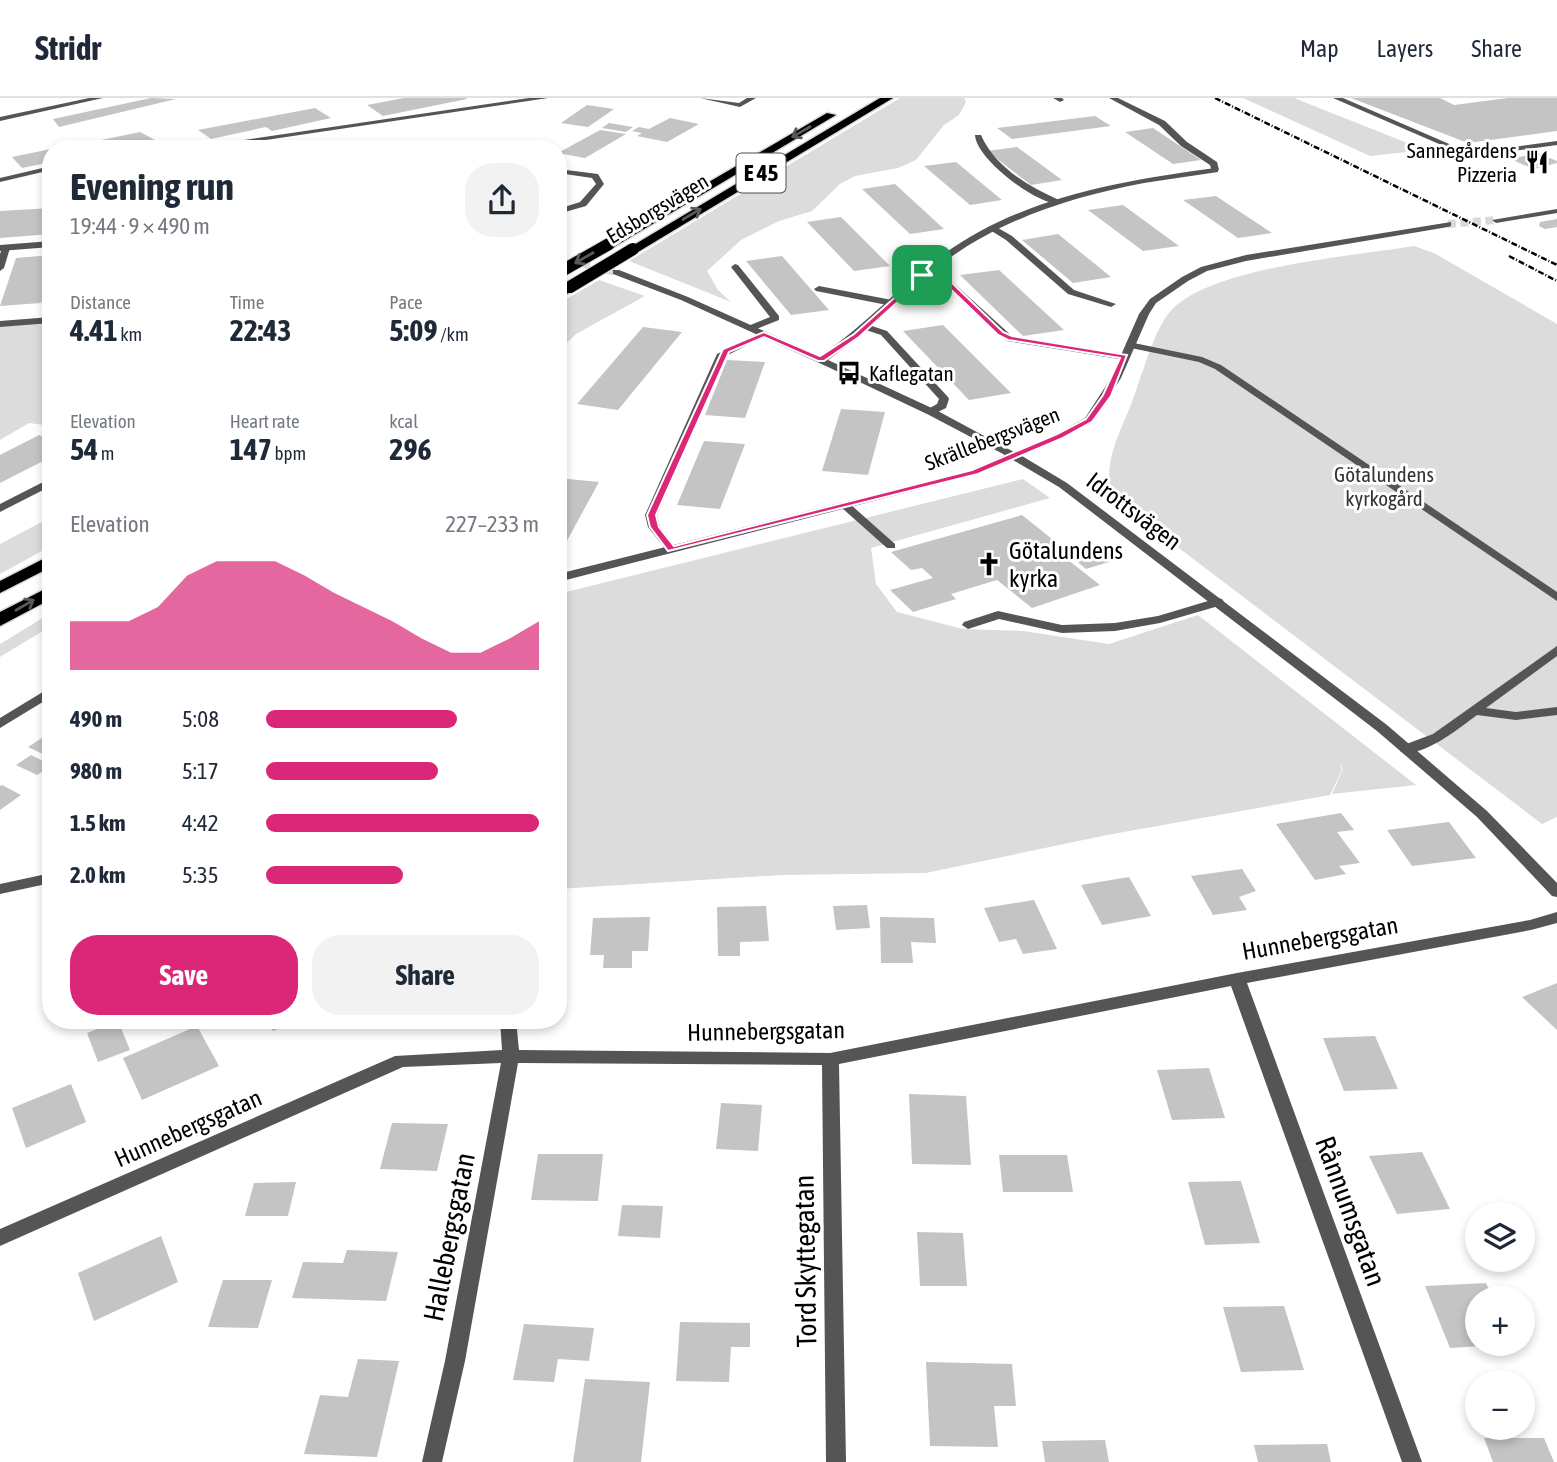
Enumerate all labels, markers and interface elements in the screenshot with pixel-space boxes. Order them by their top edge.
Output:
text: Stridr [35,29,101,67]
text: Map [1300,35,1339,62]
text: Layers [1377,35,1433,62]
text: Share [1471,35,1522,62]
one-way arrow [792,125,812,139]
place label: Sannegårdens Pizzeria [1407,138,1517,186]
restaurant icon: Sannegårdens Pizzeria [1523,148,1551,176]
road number: E 45 [736,153,786,192]
button: share [465,163,539,237]
text: Evening run [70,165,234,208]
street label: Edsborgsvägen [602,168,712,248]
one-way arrow [681,207,701,221]
text: 19:44 · 9 × 490 m [70,213,210,239]
pin [892,245,952,305]
one-way arrow [574,251,594,265]
icon: arrive [903,256,941,294]
text: Distance [70,291,131,313]
text: Time [230,291,264,313]
text: Pace [389,291,423,313]
text: 4.41 [70,313,118,347]
text: 22:43 [230,313,291,347]
text: 5:09 [389,313,438,347]
text: km [118,323,142,345]
text: /km [438,323,469,345]
bus stop icon: Kaflegatan [835,359,863,387]
place label: Kaflegatan [869,361,954,385]
street label: Skrällebergsvägen [921,401,1063,475]
text: Elevation [70,410,136,432]
text: Heart rate [230,410,300,432]
text: kcal [389,410,418,432]
text: 54 [70,432,98,466]
text: 147 [230,432,272,466]
text: 296 [389,432,432,466]
text: m [98,442,115,464]
text: bpm [272,442,306,464]
park label: Götalundens kyrkogård [1334,462,1434,510]
street label: Idrottsvägen [1081,467,1187,555]
text: Elevation [70,511,150,537]
text: 227–233 m [445,511,539,537]
place label: Götalundens kyrka [1009,537,1123,592]
church icon: Götalundens kyrka [975,550,1003,578]
one-way arrow [15,598,35,612]
text: 490 m [70,706,122,732]
text: 5:08 [182,706,219,732]
text: 980 m [70,758,122,784]
text: 5:17 [182,758,219,784]
text: 1.5 km [70,810,126,836]
text: 4:42 [182,810,219,836]
text: 2.0 km [70,862,126,888]
text: 5:35 [182,862,219,888]
street label: Hunnebergsgatan [1240,911,1400,965]
button: Save [70,935,298,1015]
button: Share [312,935,539,1015]
street label: Hunnebergsgatan [687,1016,845,1046]
street label: Hunnebergsgatan [110,1084,266,1172]
street label: Rånnumsgatan [1309,1132,1393,1290]
street label: Hallebergsgatan [417,1150,481,1324]
street label: Tord Skyttegatan [787,1174,823,1348]
map controls [1465,1202,1535,1440]
button: layers [1465,1202,1535,1272]
button: + [1465,1286,1535,1356]
button: − [1465,1370,1535,1440]

